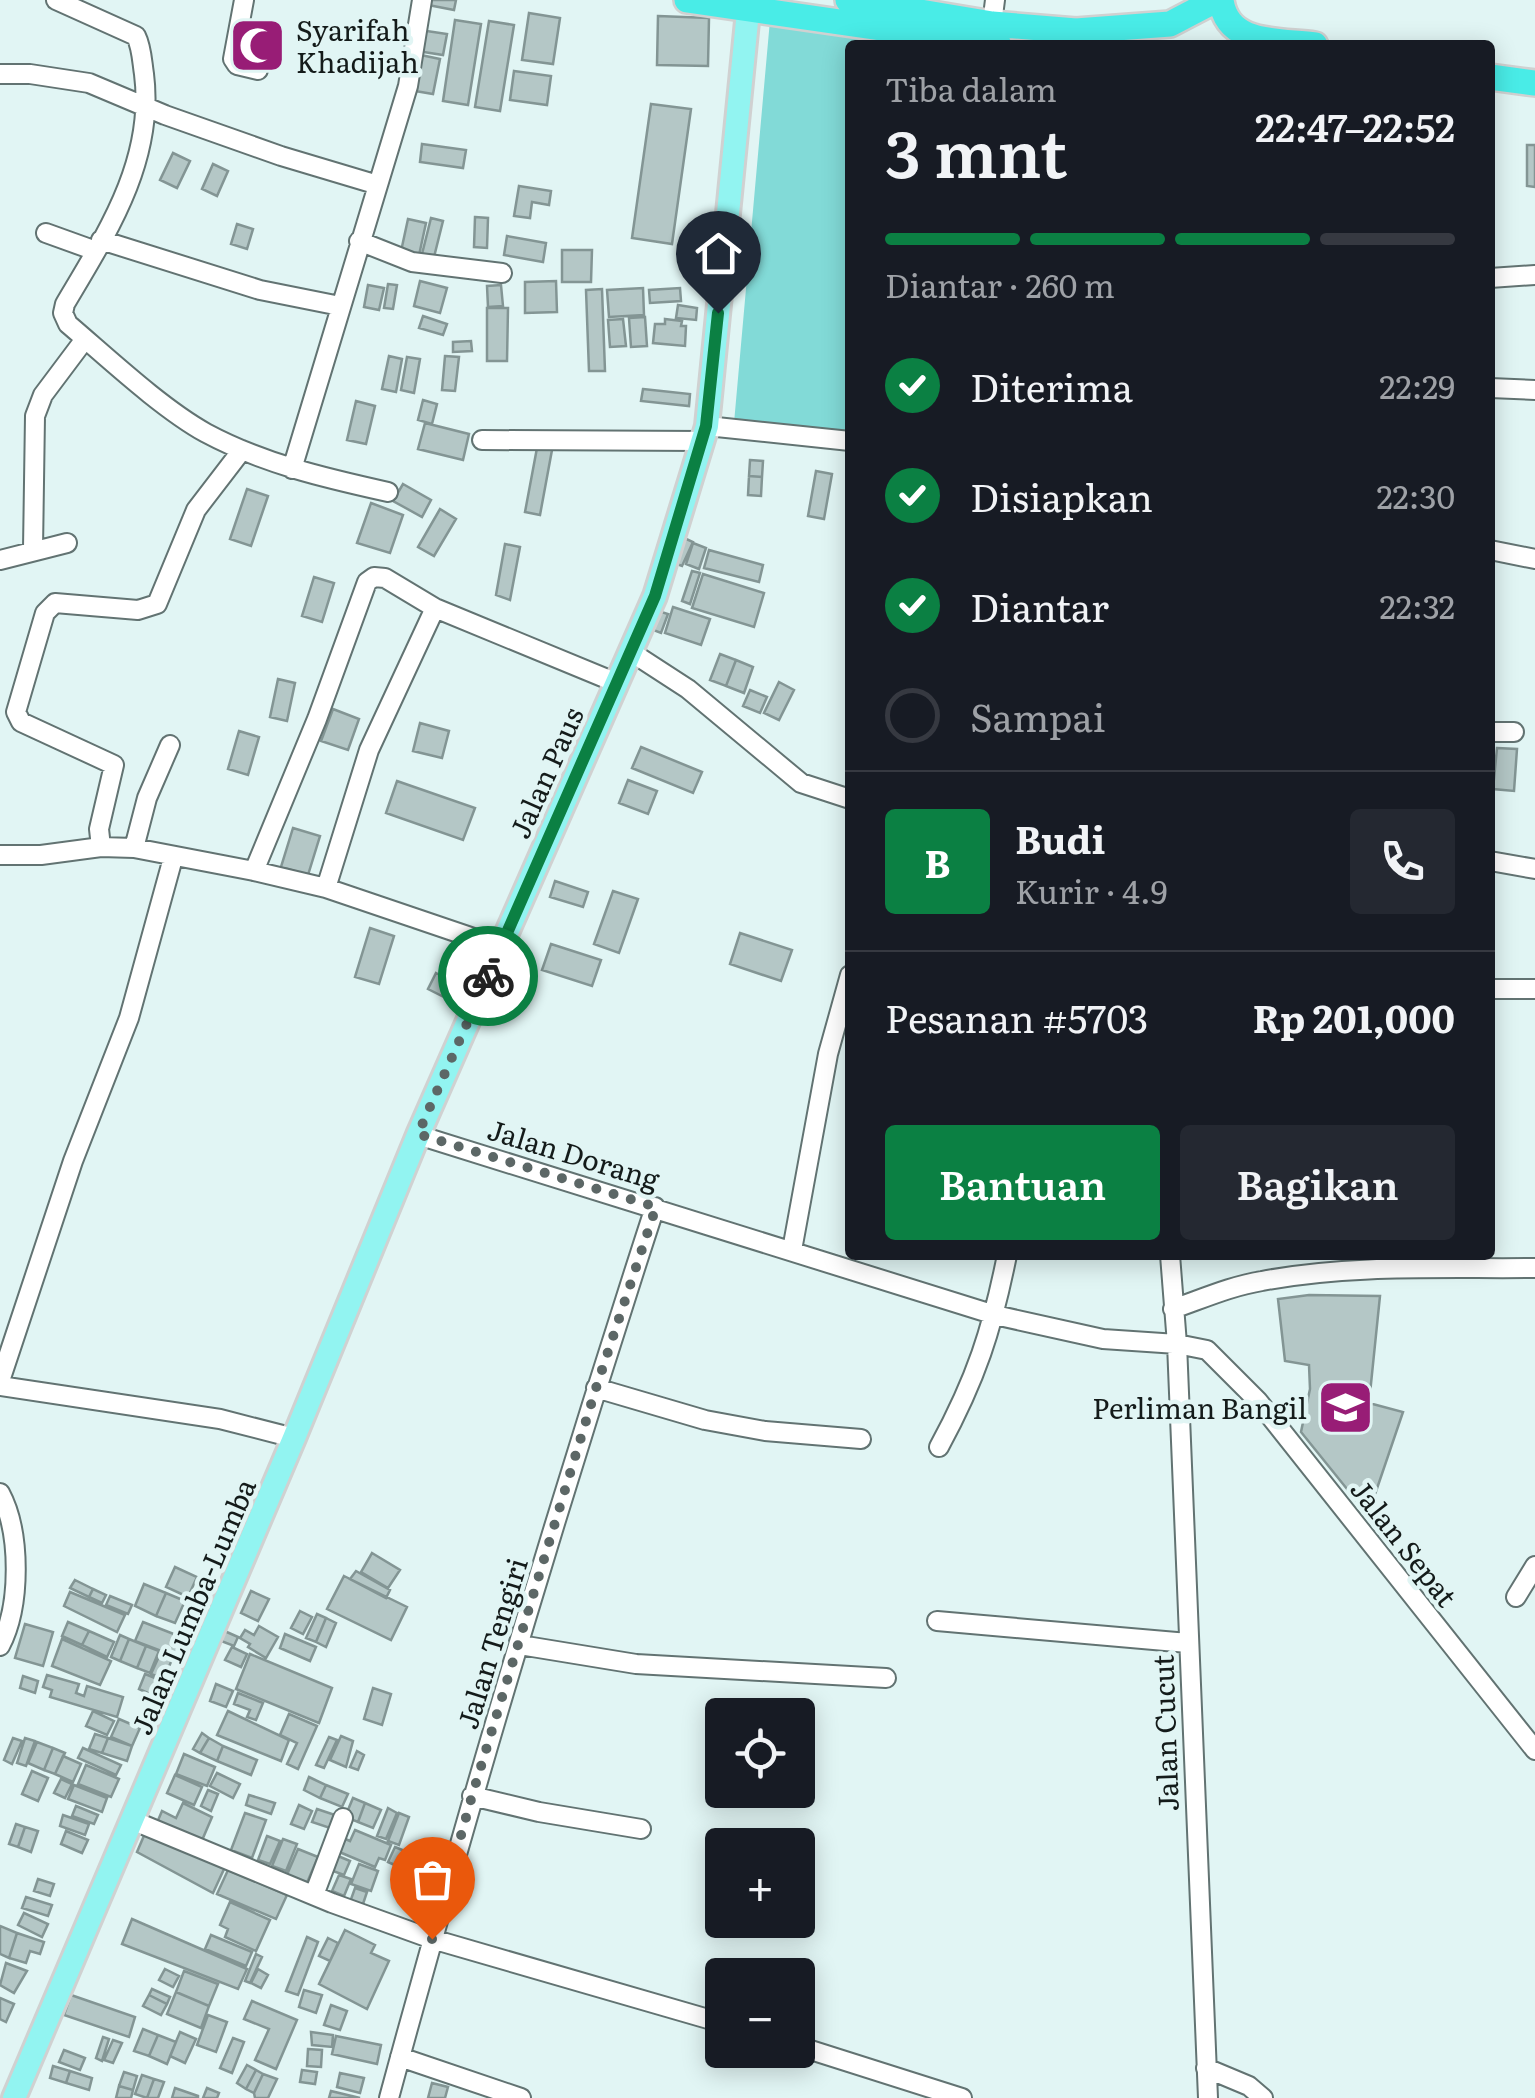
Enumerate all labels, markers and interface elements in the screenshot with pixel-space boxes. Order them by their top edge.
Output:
place label: Syarifah Khadijah [296,8,419,82]
mosque icon: Syarifah Khadijah [227,15,287,75]
text: Tiba dalam [885,64,1057,112]
text: 22:47–22:52 [1255,97,1455,154]
text: 3 mnt [885,101,1067,198]
pin [676,211,761,314]
icon: home [691,226,746,281]
text: Diantar · 260 m [885,260,1115,308]
text: Diterima [970,357,1133,414]
icon: check [885,358,940,413]
text: 22:29 [1379,361,1455,409]
text: Disiapkan [970,467,1153,524]
icon: check [885,468,940,523]
text: 22:30 [1376,471,1455,519]
text: Diantar [970,577,1109,634]
icon: check [885,578,940,633]
text: 22:32 [1380,581,1455,629]
text: Sampai [970,687,1106,744]
street label: Jalan Paus [497,700,593,844]
text: Budi [1015,809,1105,866]
button: phone [1350,809,1455,914]
text: B [924,833,951,890]
text: Kurir · 4.9 [1015,866,1167,914]
courier [438,926,538,1026]
icon: bike [461,949,516,1004]
text: Pesanan #5703 [885,988,1148,1045]
text: Rp 201,000 [1253,988,1455,1045]
street label: Jalan Dorang [483,1107,665,1199]
button: Bantuan [885,1125,1160,1240]
button: Bagikan [1180,1125,1455,1240]
school or university icon: Perliman Bangil [1316,1377,1376,1437]
place label: Perliman Bangil [1092,1386,1307,1428]
street label: Jalan Sepat [1342,1469,1469,1615]
street label: Jalan Lumba-Lumba [119,1471,265,1741]
street label: Jalan Tengiri [445,1552,537,1734]
street label: Jalan Cucut [1140,1653,1188,1812]
map controls [705,1698,815,2068]
button: locate [705,1698,815,1808]
button: + [705,1828,815,1938]
pin [390,1837,475,1940]
icon: bag [405,1852,460,1907]
button: − [705,1958,815,2068]

